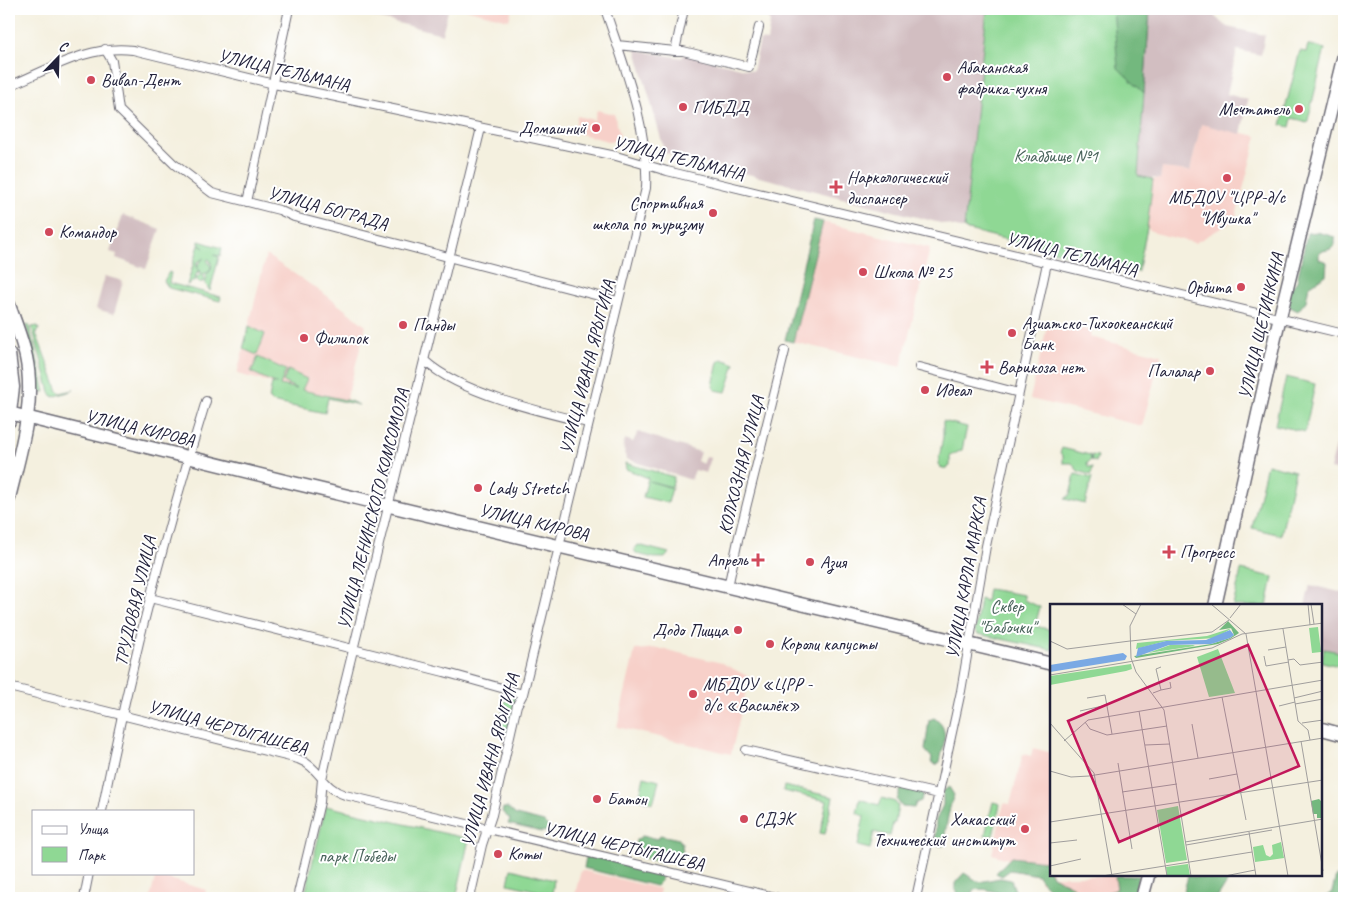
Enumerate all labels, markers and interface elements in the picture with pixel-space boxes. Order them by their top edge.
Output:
north arrow [32,32,82,82]
text: С [56,37,71,56]
street label: УЛИЦА ТЕЛЬМАНА [216,44,353,96]
place label: Абаканская фабрика-кухня [957,56,1048,99]
place label: Вивап-Дент [101,69,181,91]
marker: Абаканская фабрика-кухня [941,71,953,83]
marker: Вивап-Дент [85,74,97,86]
place label: ГИБДД [693,96,751,118]
place label: Мечтатель [1219,98,1290,120]
marker: ГИБДД [677,101,689,113]
marker: Мечтатель [1293,103,1305,115]
place label: Домашний [519,117,587,139]
marker: Домашний [590,122,602,134]
street label: УЛИЦА ТЕЛЬМАНА [611,131,748,185]
park label: Кладбище №1 [1014,145,1099,167]
place label: Наркологический диспансер [847,166,949,209]
marker: МБДОУ "ЦРР-д/с "Ивушка" [1221,172,1233,184]
marker: Наркологический диспансер [829,180,843,194]
street label: УЛИЦА БОГРАДА [266,181,391,235]
place label: МБДОУ "ЦРР-д/с "Ивушка" [1169,186,1287,229]
place label: Спортивная школа по туризму [592,192,705,236]
marker: Спортивная школа по туризму [707,207,719,219]
place label: Командор [59,221,117,243]
marker: Командор [43,226,55,238]
street label: УЛИЦА ТЕЛЬМАНА [1004,227,1141,281]
street label: УЛИЦА ЩЕТИНКИНА [1234,250,1289,401]
place label: Школа № 25 [873,261,953,283]
marker: Школа № 25 [857,266,869,278]
place label: Орбита [1186,276,1233,298]
street label: УЛИЦА ИВАНА ЯРЫГИНА [555,277,619,456]
marker: Орбита [1235,281,1247,293]
place label: Азиатско-Тихоокеанский Банк [1022,312,1174,355]
place label: Панды [413,314,456,336]
marker: Панды [397,319,409,331]
place label: Филипок [314,327,369,349]
marker: Азиатско-Тихоокеанский Банк [1006,327,1018,339]
marker: Филипок [298,332,310,344]
place label: Варикоза нет [998,356,1085,378]
marker: Варикоза нет [980,360,994,374]
place label: Палалар [1148,360,1201,382]
marker: Палалар [1204,365,1216,377]
place label: Идеал [935,379,973,401]
marker: Идеал [919,384,931,396]
street label: УЛИЦА ЛЕНИНСКОГО КОМСОМОЛА [332,386,414,632]
street label: КОЛХОЗНАЯ УЛИЦА [713,393,769,536]
street label: УЛИЦА КИРОВА [83,405,198,451]
place label: Lady Stretch [488,477,571,499]
marker: Lady Stretch [472,482,484,494]
street label: УЛИЦА КАРЛА МАРКСА [941,495,991,660]
street label: УЛИЦА КИРОВА [477,499,592,545]
street label: ТРУДОВАЯ УЛИЦА [109,533,161,668]
place label: Прогресс [1180,541,1235,563]
marker: Прогресс [1162,545,1176,559]
place label: Апрель [708,549,749,571]
place label: Азия [820,551,848,574]
marker: Апрель [752,554,764,566]
marker: Азия [804,556,816,568]
park label: Сквер "Бабочки" [978,595,1039,638]
inset map [1050,604,1323,877]
place label: Додо Пицца [653,619,729,641]
marker: Додо Пицца [732,624,744,636]
place label: Короли капусты [780,633,878,655]
marker: Короли капусты [764,638,776,650]
street label: УЛИЦА ИВАНА ЯРЫГИНА [456,670,524,849]
place label: МБДОУ «ЦРР - д/с «Василёк» [703,673,814,716]
marker: МБДОУ «ЦРР - д/с «Василёк» [687,688,699,700]
street label: УЛИЦА ЧЕРТЫГАШЕВА [146,695,311,759]
place label: Батон [607,788,649,810]
marker: Батон [591,793,603,805]
place label: СДЭК [754,808,797,830]
place label: Хакасский Технический институт [874,808,1016,851]
legend [32,810,195,874]
marker: СДЭК [738,813,750,825]
street label: УЛИЦА ЧЕРТЫГАШЕВА [542,817,707,875]
text: Улица [78,820,109,839]
marker: Хакасский Технический институт [1019,823,1031,835]
place label: Коты [508,843,543,865]
park label: парк Победы [319,845,397,867]
text: Парк [78,846,106,865]
marker: Коты [492,848,504,860]

